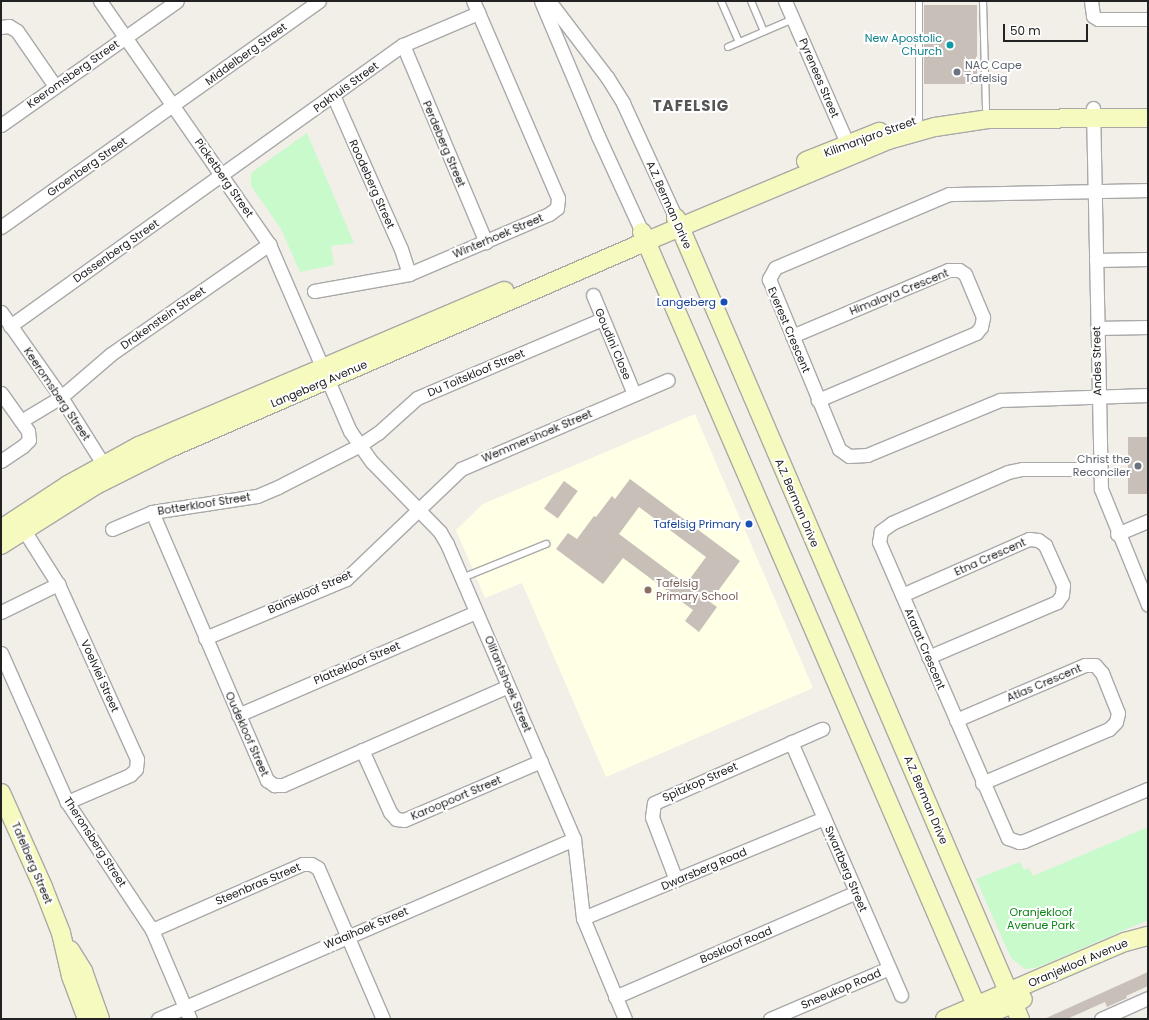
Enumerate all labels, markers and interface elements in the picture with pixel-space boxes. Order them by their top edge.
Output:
scale bar [1005,16,1090,42]
street label: Middelberg Street [203,20,289,88]
text: 50 m [1010,22,1041,39]
place label: New Apostolic Church [865,32,942,58]
street label: Pyrenees Street [796,36,842,120]
street label: Keeromsberg Street [24,37,122,111]
marker: New Apostolic Church [945,40,955,50]
street label: Pakhuis Street [311,59,381,115]
place label: NAC Cape Tafelsig [965,59,1022,85]
marker: NAC Cape Tafelsig [952,67,962,77]
district label: TAFELSIG [653,97,729,115]
street label: Perdeberg Street [420,99,468,189]
street label: Kilimanjaro Street [822,114,918,160]
street label: Groenberg Street [45,134,129,200]
street label: Picketberg Street [192,136,256,220]
street label: Roodeberg Street [346,137,398,231]
street label: A.Z. Berman Drive [644,159,694,251]
street label: Winterhoek Street [451,211,545,261]
street label: Dassenberg Street [71,216,161,286]
street label: Himalaya Crescent [848,266,950,318]
street label: Drakenstein Street [118,284,208,352]
street label: Everest Crescent [765,285,813,375]
place label: Langeberg [657,295,716,309]
marker: Langeberg [719,297,729,307]
street label: Goudini Close [592,306,634,382]
street label: Andes Street [1090,326,1104,396]
street label: Keeromsberg Street [21,345,93,443]
street label: Du Toitskloof Street [425,347,527,399]
street label: Langeberg Avenue [269,358,369,410]
street label: Wemmershoek Street [480,407,594,465]
place label: Christ the Reconciler [1073,453,1130,479]
street label: A.Z. Berman Drive [772,457,822,549]
marker: Christ the Reconciler [1133,461,1143,471]
street label: Botterkloof Street [157,490,251,518]
place label: Tafelsig Primary [653,517,741,531]
marker: Tafelsig Primary [744,519,754,529]
street label: Etna Crescent [952,535,1028,579]
street label: Bainskloof Street [266,567,354,617]
place label: Tafelsig Primary School [656,577,738,603]
marker: Tafelsig Primary School [643,585,653,595]
street label: Ararat Crescent [902,606,948,692]
street label: Olifantshoek Street [482,634,534,734]
street label: Voelvlei Street [78,638,122,714]
street label: Plattekloof Street [312,639,402,687]
street label: Atlas Crescent [1005,661,1083,705]
street label: Oudekloof Street [222,690,272,778]
street label: A.Z. Berman Drive [901,754,951,846]
street label: Spitzkop Street [660,760,740,804]
street label: Karoopoort Street [409,773,503,823]
street label: Theronsberg Street [61,795,129,889]
street label: Tafelberg Street [9,820,55,906]
street label: Swartberg Street [822,824,870,914]
street label: Dwarsberg Road [659,845,749,893]
street label: Steenbras Street [214,860,302,908]
street label: Waaihoek Street [322,904,410,952]
park label: Oranjekloof Avenue Park [1007,906,1075,932]
street label: Boskloof Road [698,924,774,966]
street label: Oranjekloof Avenue [1026,936,1130,990]
street label: Sneeukop Road [799,966,883,1012]

